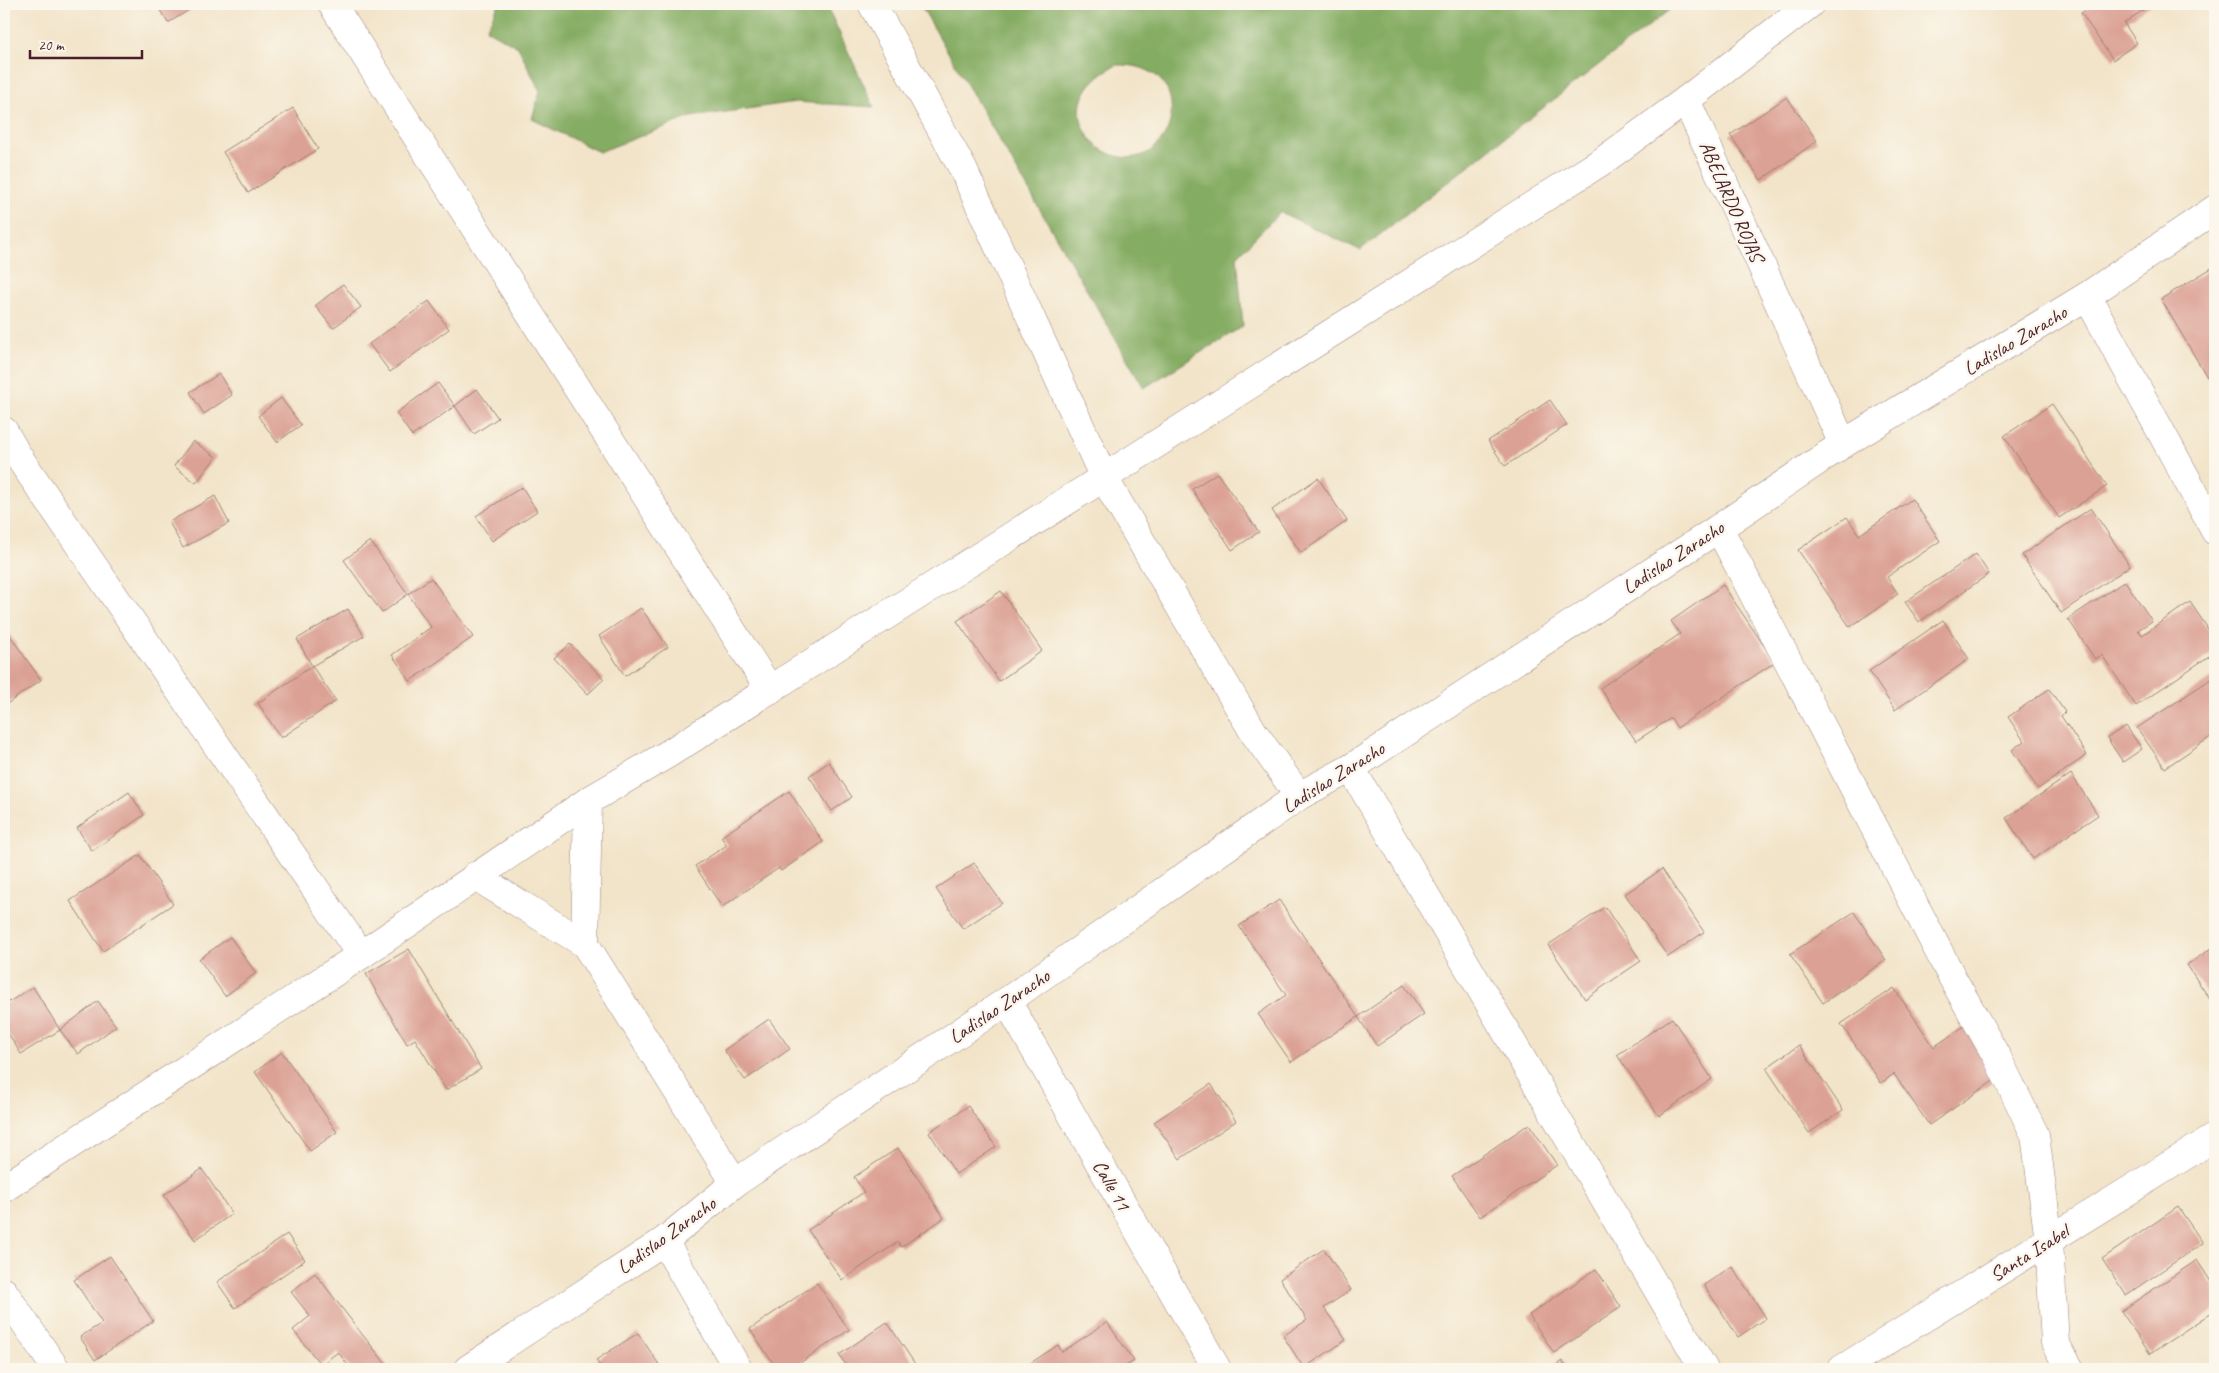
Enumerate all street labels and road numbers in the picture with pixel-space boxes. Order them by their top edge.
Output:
street label: ABELARDO ROJAS [1694,137,1771,269]
street label: Ladislao Zaracho [1959,299,2072,381]
street label: Ladislao Zaracho [1618,515,1730,600]
street label: Ladislao Zaracho [1277,736,1390,819]
street label: Ladislao Zaracho [944,963,1055,1049]
street label: Calle 11 [1087,1155,1136,1216]
street label: Ladislao Zaracho [612,1191,721,1280]
street label: Santa Isabel [1985,1217,2076,1287]

